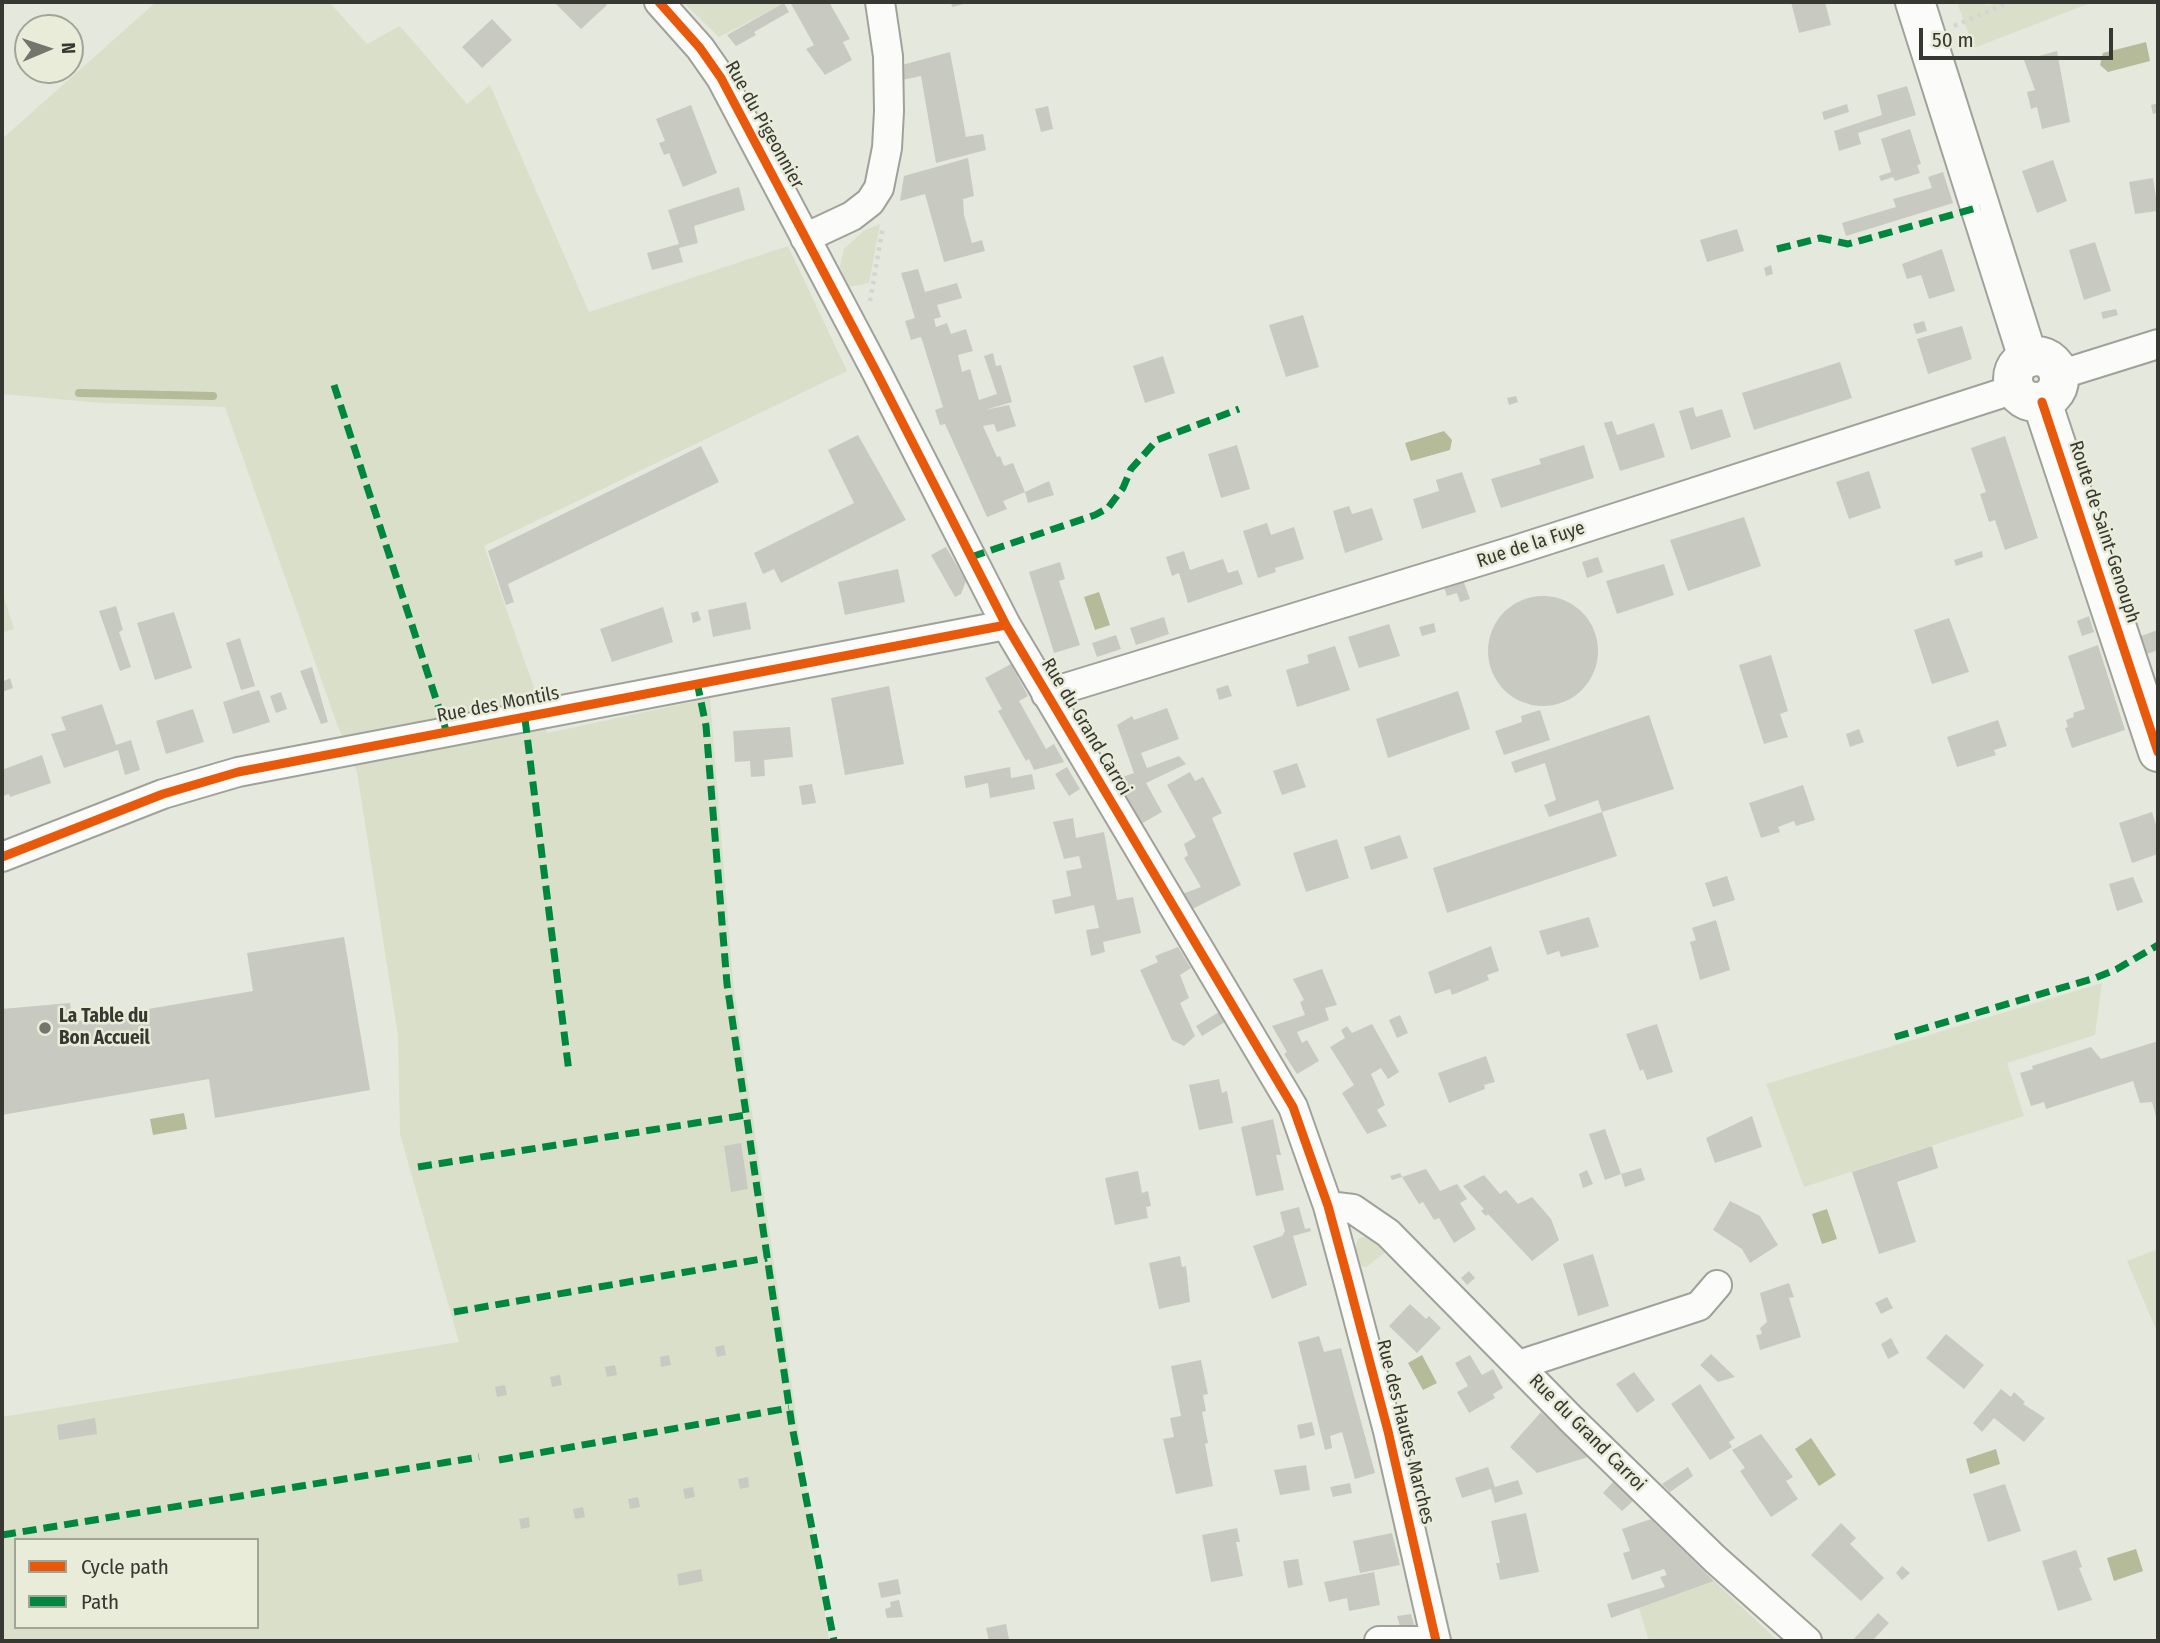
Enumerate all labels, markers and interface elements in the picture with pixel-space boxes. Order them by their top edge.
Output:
north arrow [14,14,84,84]
scale bar [1922,14,2116,58]
text: 50 m [1932,27,1974,53]
text: N [57,42,80,54]
street label: Rue du Pigeonnier [720,57,808,193]
street label: Route de Saint-Genouph [2064,438,2144,626]
street label: Rue de la Fuye [1474,517,1588,573]
street label: Rue du Grand Carroi [1036,654,1136,800]
street label: Rue des Montils [435,682,561,728]
place label: La Table du Bon Accueil [59,1006,150,1050]
marker: La Table du Bon Accueil [37,1020,53,1036]
street label: Rue des Hautes Marches [1371,1337,1439,1527]
street label: Rue du Grand Carroi [1524,1370,1650,1496]
legend [14,1538,259,1629]
text: Cycle path [81,1554,169,1580]
text: Path [81,1589,119,1615]

